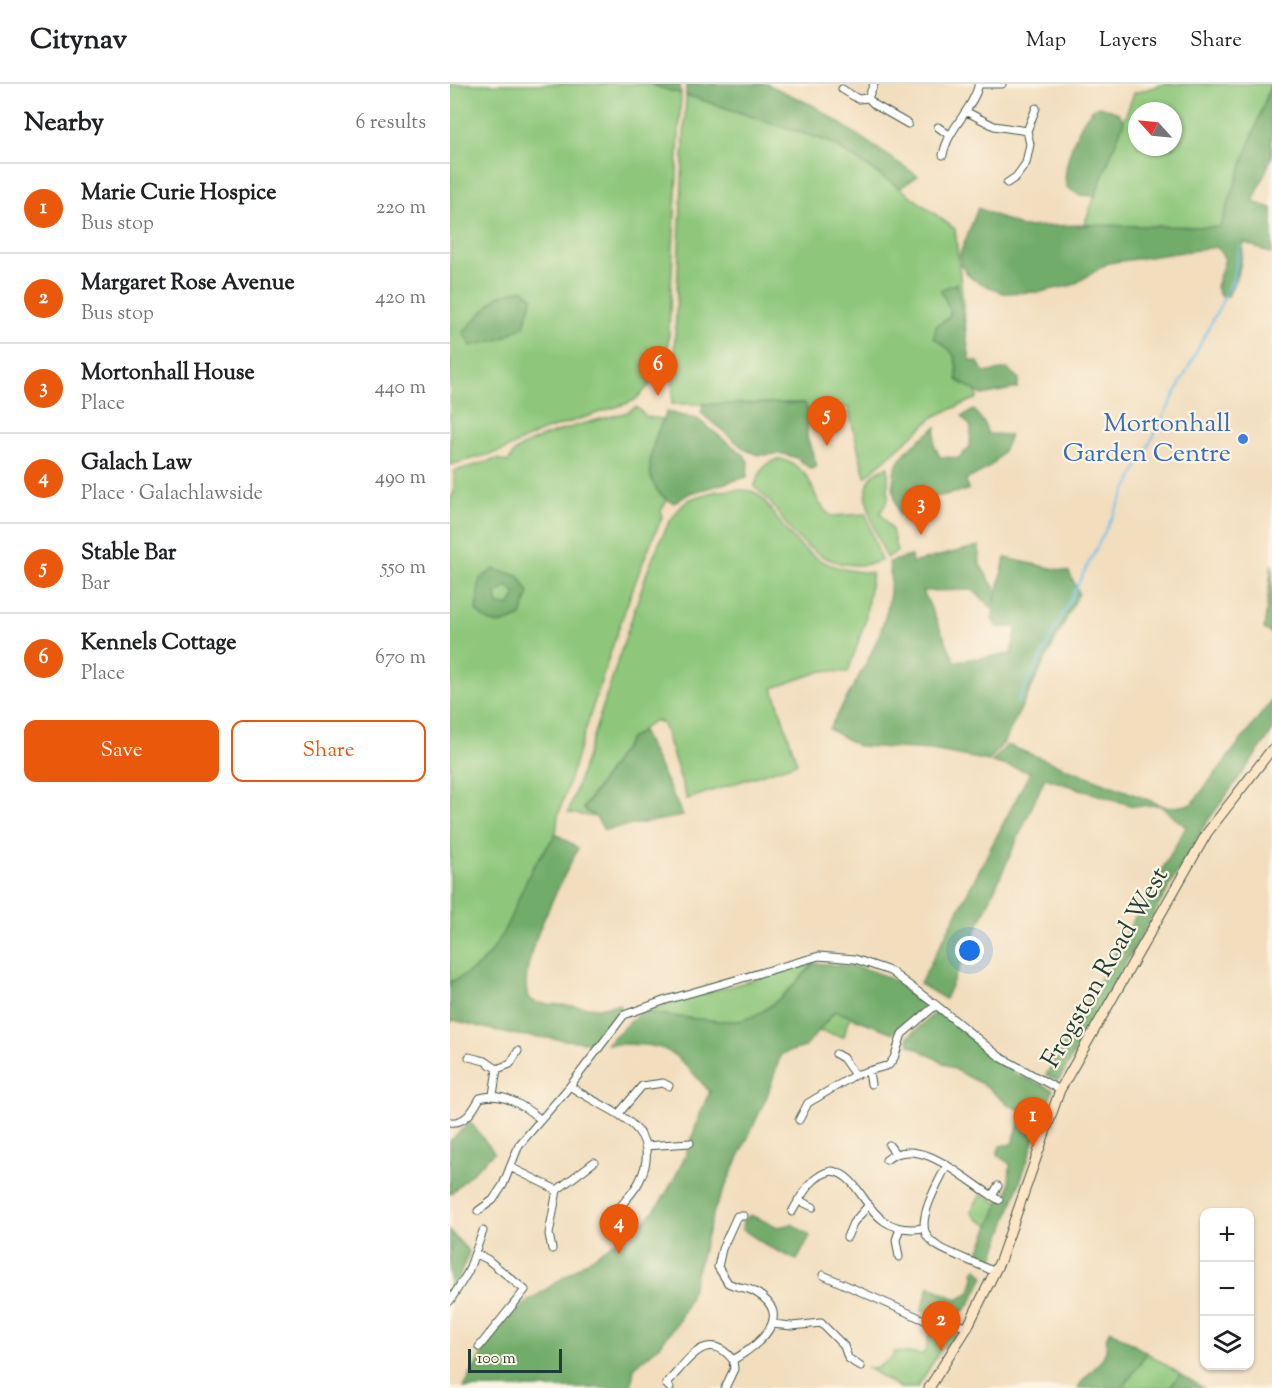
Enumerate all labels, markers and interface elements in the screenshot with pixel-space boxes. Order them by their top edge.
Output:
text: Citynav [30,21,127,61]
text: Map [1026,26,1066,56]
text: Layers [1099,26,1157,56]
text: Share [1190,26,1242,56]
north arrow [1128,102,1182,156]
text: Nearby [24,105,104,142]
text: 6 results [356,109,426,138]
text: Marie Curie Hospice [81,178,276,210]
text: 1 [40,194,47,223]
text: 220 m [376,194,426,223]
text: Bus stop [81,210,154,239]
text: Margaret Rose Avenue [81,268,295,300]
text: 2 [39,284,48,313]
text: 420 m [375,284,426,313]
text: Bus stop [81,300,154,329]
pin: 6 [638,346,678,396]
text: Mortonhall House [81,358,255,390]
text: 3 [39,374,48,403]
text: 440 m [375,374,426,403]
text: Place [81,390,125,419]
pin: 5 [808,396,847,446]
place label: Mortonhall Garden Centre [1063,406,1231,473]
marker: Mortonhall Garden Centre [1236,432,1250,446]
text: Galach Law [81,448,192,480]
text: 4 [38,464,49,493]
text: 490 m [375,464,426,493]
text: Place · Galachlawside [81,480,263,509]
pin: 3 [902,486,940,535]
text: Stable Bar [81,538,176,570]
text: 5 [40,554,47,583]
text: 550 m [381,554,426,583]
text: Bar [81,570,110,599]
text: Kennels Cottage [81,628,236,660]
text: 6 [39,644,48,673]
text: 670 m [375,644,426,673]
text: Place [81,660,125,689]
button: Save [24,720,219,782]
button: Share [231,720,426,782]
street label: Frogston Road West [1033,861,1179,1075]
your location [955,936,984,965]
pin: 1 [1014,1098,1052,1147]
pin: 4 [600,1204,638,1254]
map controls [1200,1208,1254,1370]
button: + [1200,1208,1254,1262]
button: − [1200,1262,1254,1316]
pin: 2 [922,1302,960,1351]
button: layers [1200,1316,1254,1370]
scale bar [468,1346,562,1374]
text: 100 m [477,1348,516,1371]

